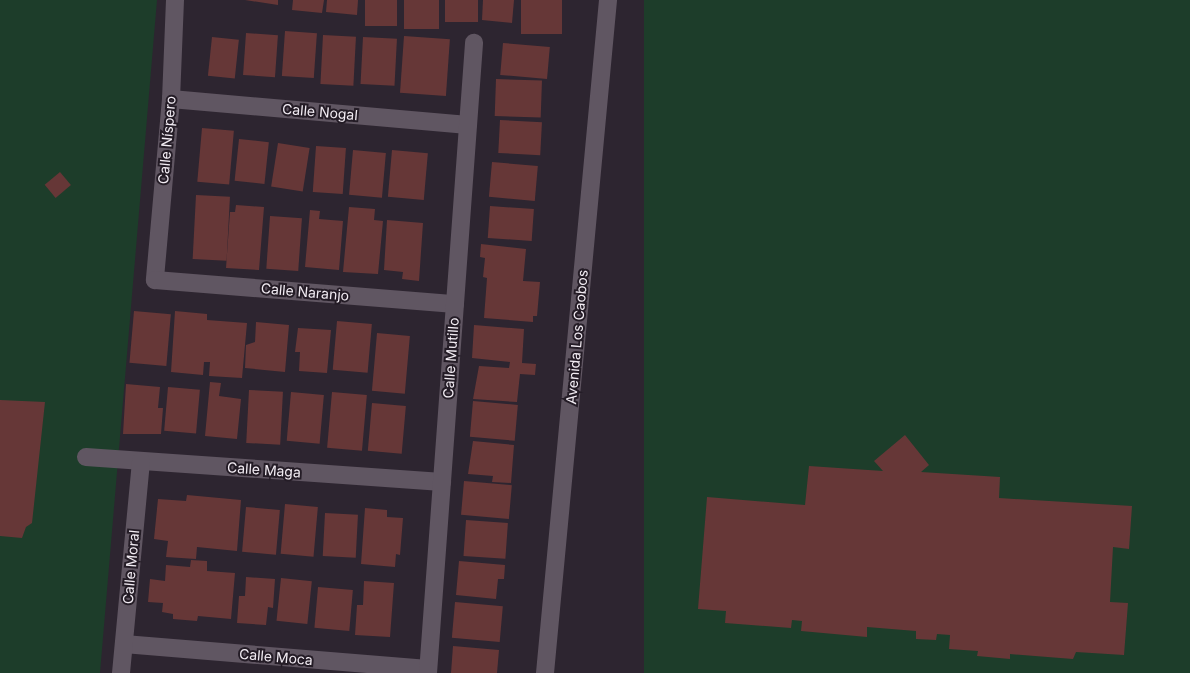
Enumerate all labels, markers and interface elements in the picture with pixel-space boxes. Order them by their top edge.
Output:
street label: Calle Níspero [155,95,179,185]
street label: Calle Nogal [282,100,358,124]
street label: Avenida Los Caobos [563,269,591,405]
street label: Calle Naranjo [260,280,350,304]
street label: Calle Mutillo [440,317,462,399]
street label: Calle Maga [227,459,301,481]
street label: Calle Moral [119,529,143,605]
street label: Calle Moca [238,645,314,669]

